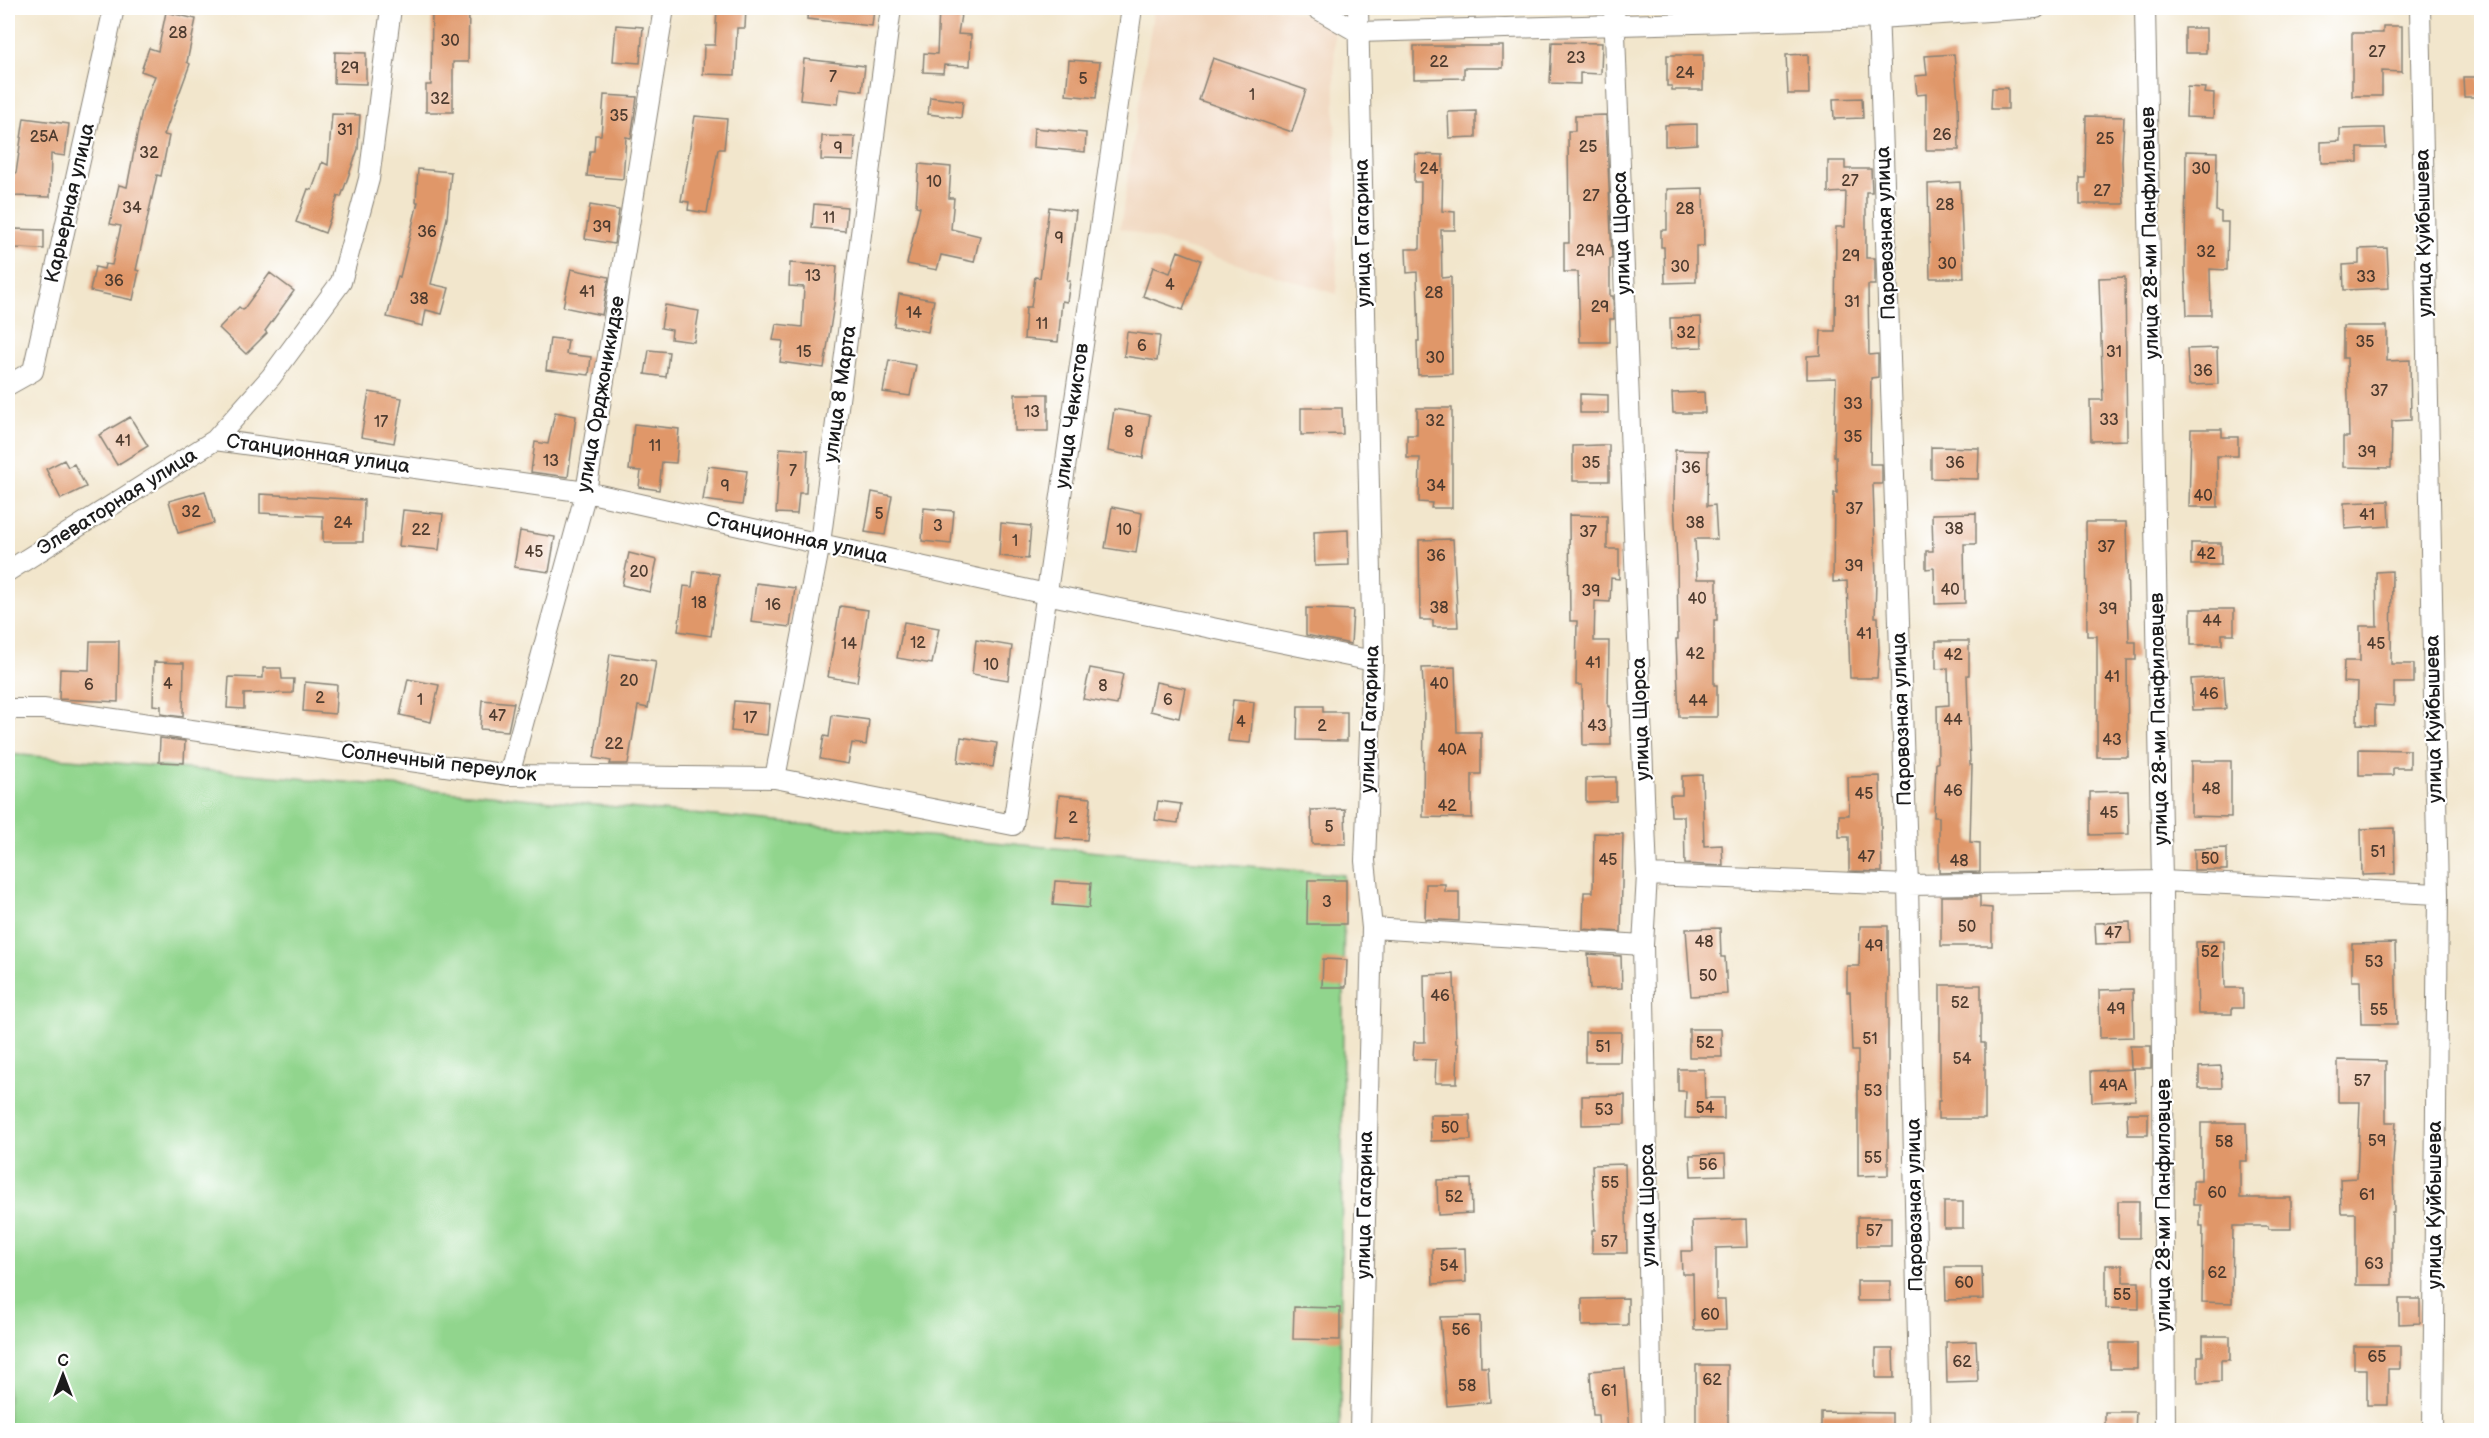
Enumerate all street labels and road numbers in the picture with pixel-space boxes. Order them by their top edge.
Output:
street label: улица 28-ми Панфиловцев [2136,106,2164,360]
street label: Карьерная улица [40,121,100,285]
street label: Паровозная улица [1871,146,1901,320]
street label: улица Куйбышева [2411,148,2437,317]
street label: улица Гагарина [1350,158,1376,307]
street label: улица Щорса [1608,171,1636,295]
street label: улица Орджоникидзе [572,294,630,494]
street label: улица 8 Марта [819,324,862,464]
street label: улица Чекистов [1050,341,1094,490]
street label: Станционная улица [225,429,412,479]
street label: Элеваторная улица [33,443,202,561]
street label: Станционная улица [704,507,890,569]
street label: улица 28-ми Панфиловцев [2145,592,2173,846]
street label: Паровозная улица [1887,632,1917,806]
street label: улица Куйбышева [2421,634,2447,803]
street label: улица Гагарина [1355,644,1385,794]
street label: улица Щорса [1627,657,1655,781]
street label: Солнечный переулок [340,739,539,787]
street label: улица 28-ми Панфиловцев [2152,1078,2176,1331]
street label: Паровозная улица [1901,1118,1929,1292]
street label: улица Куйбышева [2423,1121,2447,1289]
street label: улица Гагарина [1352,1130,1378,1279]
street label: улица Щорса [1635,1143,1661,1267]

